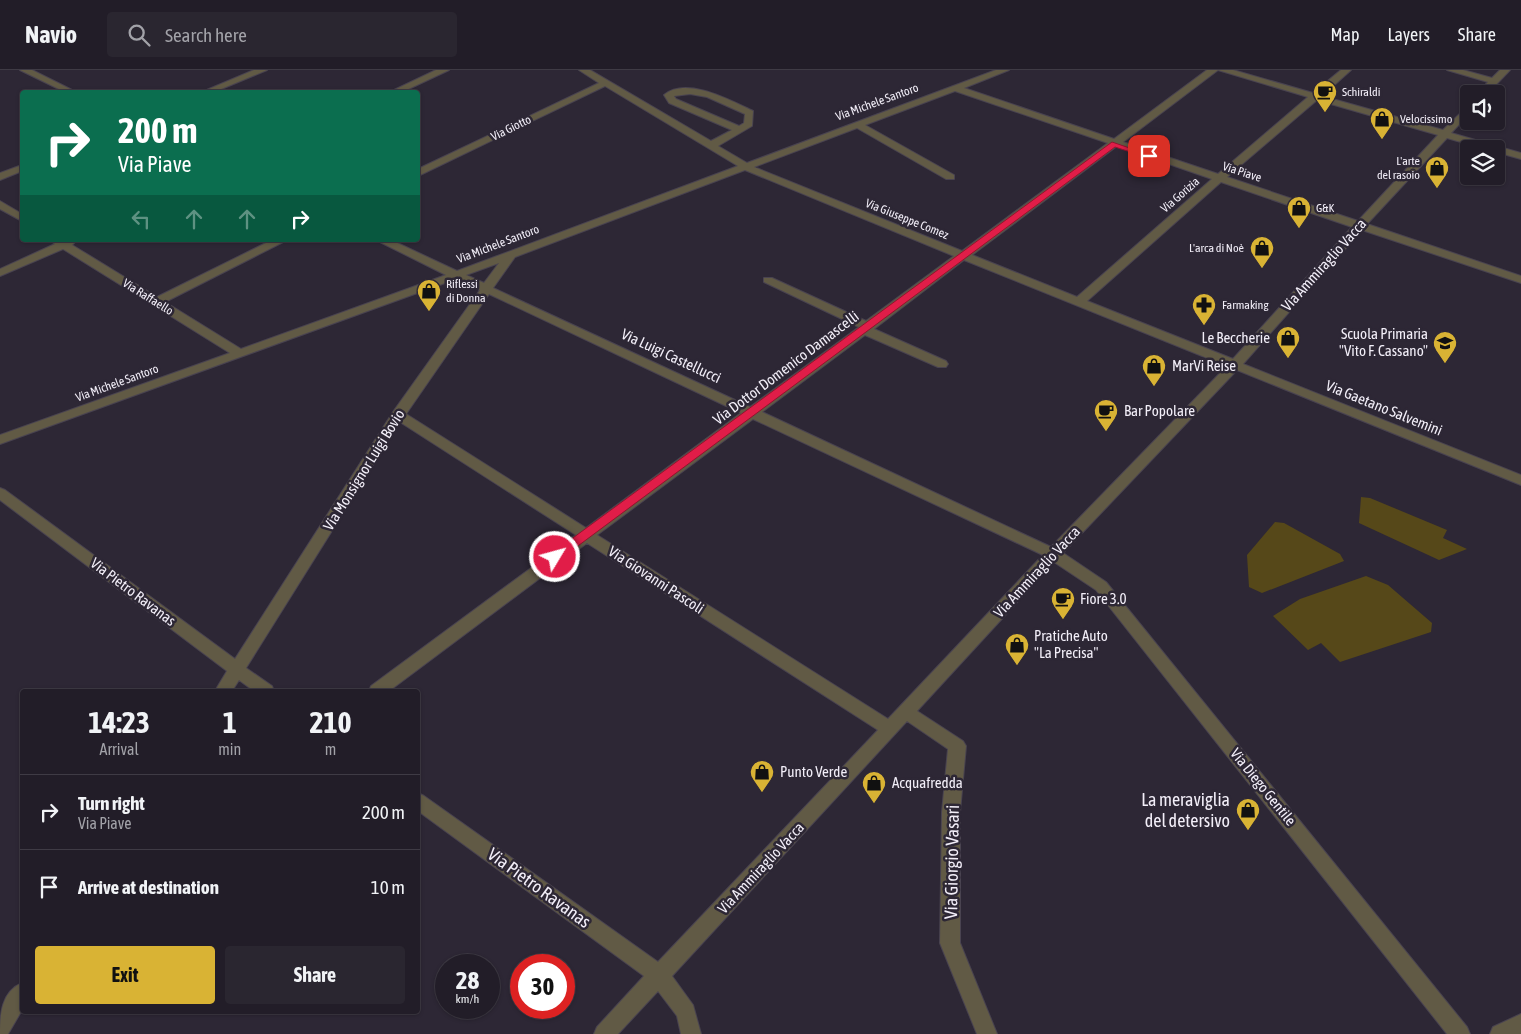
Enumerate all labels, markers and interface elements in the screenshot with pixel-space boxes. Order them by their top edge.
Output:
search box [107,12,457,57]
text: Navio [25,21,77,48]
icon: search [125,21,153,49]
text: Search here [165,24,247,46]
text: Map [1330,24,1359,45]
text: Layers [1387,24,1430,45]
text: Share [1458,24,1496,45]
cafe icon: Schiraldi [1312,79,1338,113]
street label: Via Michele Santoro [834,80,921,123]
place label: Schiraldi [1342,85,1380,99]
map controls [1460,85,1505,185]
button: sound [1460,85,1505,130]
shop icon: Velocissimo [1369,106,1395,140]
icon: right [35,110,100,175]
text: 200 m [118,110,197,150]
street label: Via Giotto [489,112,534,144]
place label: Velocissimo [1400,112,1453,126]
pin [1128,135,1170,177]
button: layers [1460,140,1505,185]
icon: arrive [1135,142,1163,170]
text: Via Piave [118,151,192,177]
place label: L'arte del rasoio [1377,154,1420,182]
shop icon: L'arte del rasoio [1424,155,1450,189]
street label: Via Piave [1221,159,1263,185]
street label: Via Gorizia [1158,174,1202,216]
shop icon: G&K [1286,195,1312,229]
street label: Via Giuseppe Comez [863,196,951,242]
place label: G&K [1316,201,1335,215]
icon: left [127,205,155,233]
icon: ahead [180,205,208,233]
icon: ahead [233,205,261,233]
icon: right [286,205,314,233]
street label: Via Ammiraglio Vacca [1278,215,1370,314]
street label: Via Michele Santoro [455,222,542,266]
shop icon: L'arca di Noè [1249,235,1275,269]
place label: L'arca di Noè [1189,241,1244,255]
street label: Via Raffaello [120,276,176,318]
place label: Riflessi di Donna [446,277,486,305]
shop icon: Riflessi di Donna [416,278,442,312]
pharmacy icon: Farmaking [1191,292,1217,326]
place label: Farmaking [1222,298,1269,312]
street label: Via Dottor Domenico Damascelli [710,307,862,428]
street label: Via Luigi Castellucci [619,325,724,386]
shop icon: Le Beccherie [1275,325,1301,359]
place label: Scuola Primaria "Vito F. Cassano" [1339,325,1428,359]
place label: Le Beccherie [1202,329,1270,346]
school or university icon: Scuola Primaria "Vito F. Cassano" [1432,330,1458,364]
shop icon: MarVi Reise [1141,353,1167,387]
place label: MarVi Reise [1172,357,1236,374]
street label: Via Michele Santoro [74,361,161,404]
street label: Via Gaetano Salvemini [1323,376,1445,439]
cafe icon: Bar Popolare [1093,398,1119,432]
place label: Bar Popolare [1124,402,1195,419]
street label: Via Monsignor Luigi Bovio [319,406,408,533]
street label: Via Ammiraglio Vacca [990,523,1083,621]
position arrow [528,530,580,582]
street label: Via Giovanni Pascoli [605,542,707,617]
street label: Via Pietro Ravanas [87,554,179,629]
cafe icon: Fiore 3.0 [1050,586,1076,620]
place label: Fiore 3.0 [1080,590,1127,607]
place label: Pratiche Auto "La Precisa" [1034,627,1108,661]
shop icon: Pratiche Auto "La Precisa" [1004,632,1030,666]
text: 14:23 [88,705,150,739]
text: 1 [223,705,237,739]
text: 210 [309,705,352,739]
text: Arrival [100,740,139,758]
text: min [218,740,241,758]
text: m [325,740,336,758]
street label: Via Diego Gentile [1227,745,1300,829]
shop icon: Punto Verde [749,759,775,793]
place label: Punto Verde [780,763,847,780]
shop icon: Acquafredda [861,770,887,804]
place label: Acquafredda [892,774,963,791]
place label: La meraviglia del detersivo [1141,789,1230,831]
text: Turn right [78,792,145,814]
shop icon: La meraviglia del detersivo [1235,797,1261,831]
icon: right [35,798,63,826]
text: 200 m [362,801,405,823]
street label: Via Giorgio Vasari [940,805,963,919]
text: Via Piave [78,814,132,832]
street label: Via Ammiraglio Vacca [714,819,807,917]
street label: Via Pietro Ravanas [484,843,595,932]
icon: arrive [35,873,63,901]
text: Arrive at destination [78,876,219,898]
text: 10 m [371,876,405,898]
button: Exit [35,946,215,1004]
button: Share [225,946,405,1004]
speed limit sign: 30 [510,954,575,1019]
text: 28 [456,966,479,994]
text: km/h [456,992,479,1006]

